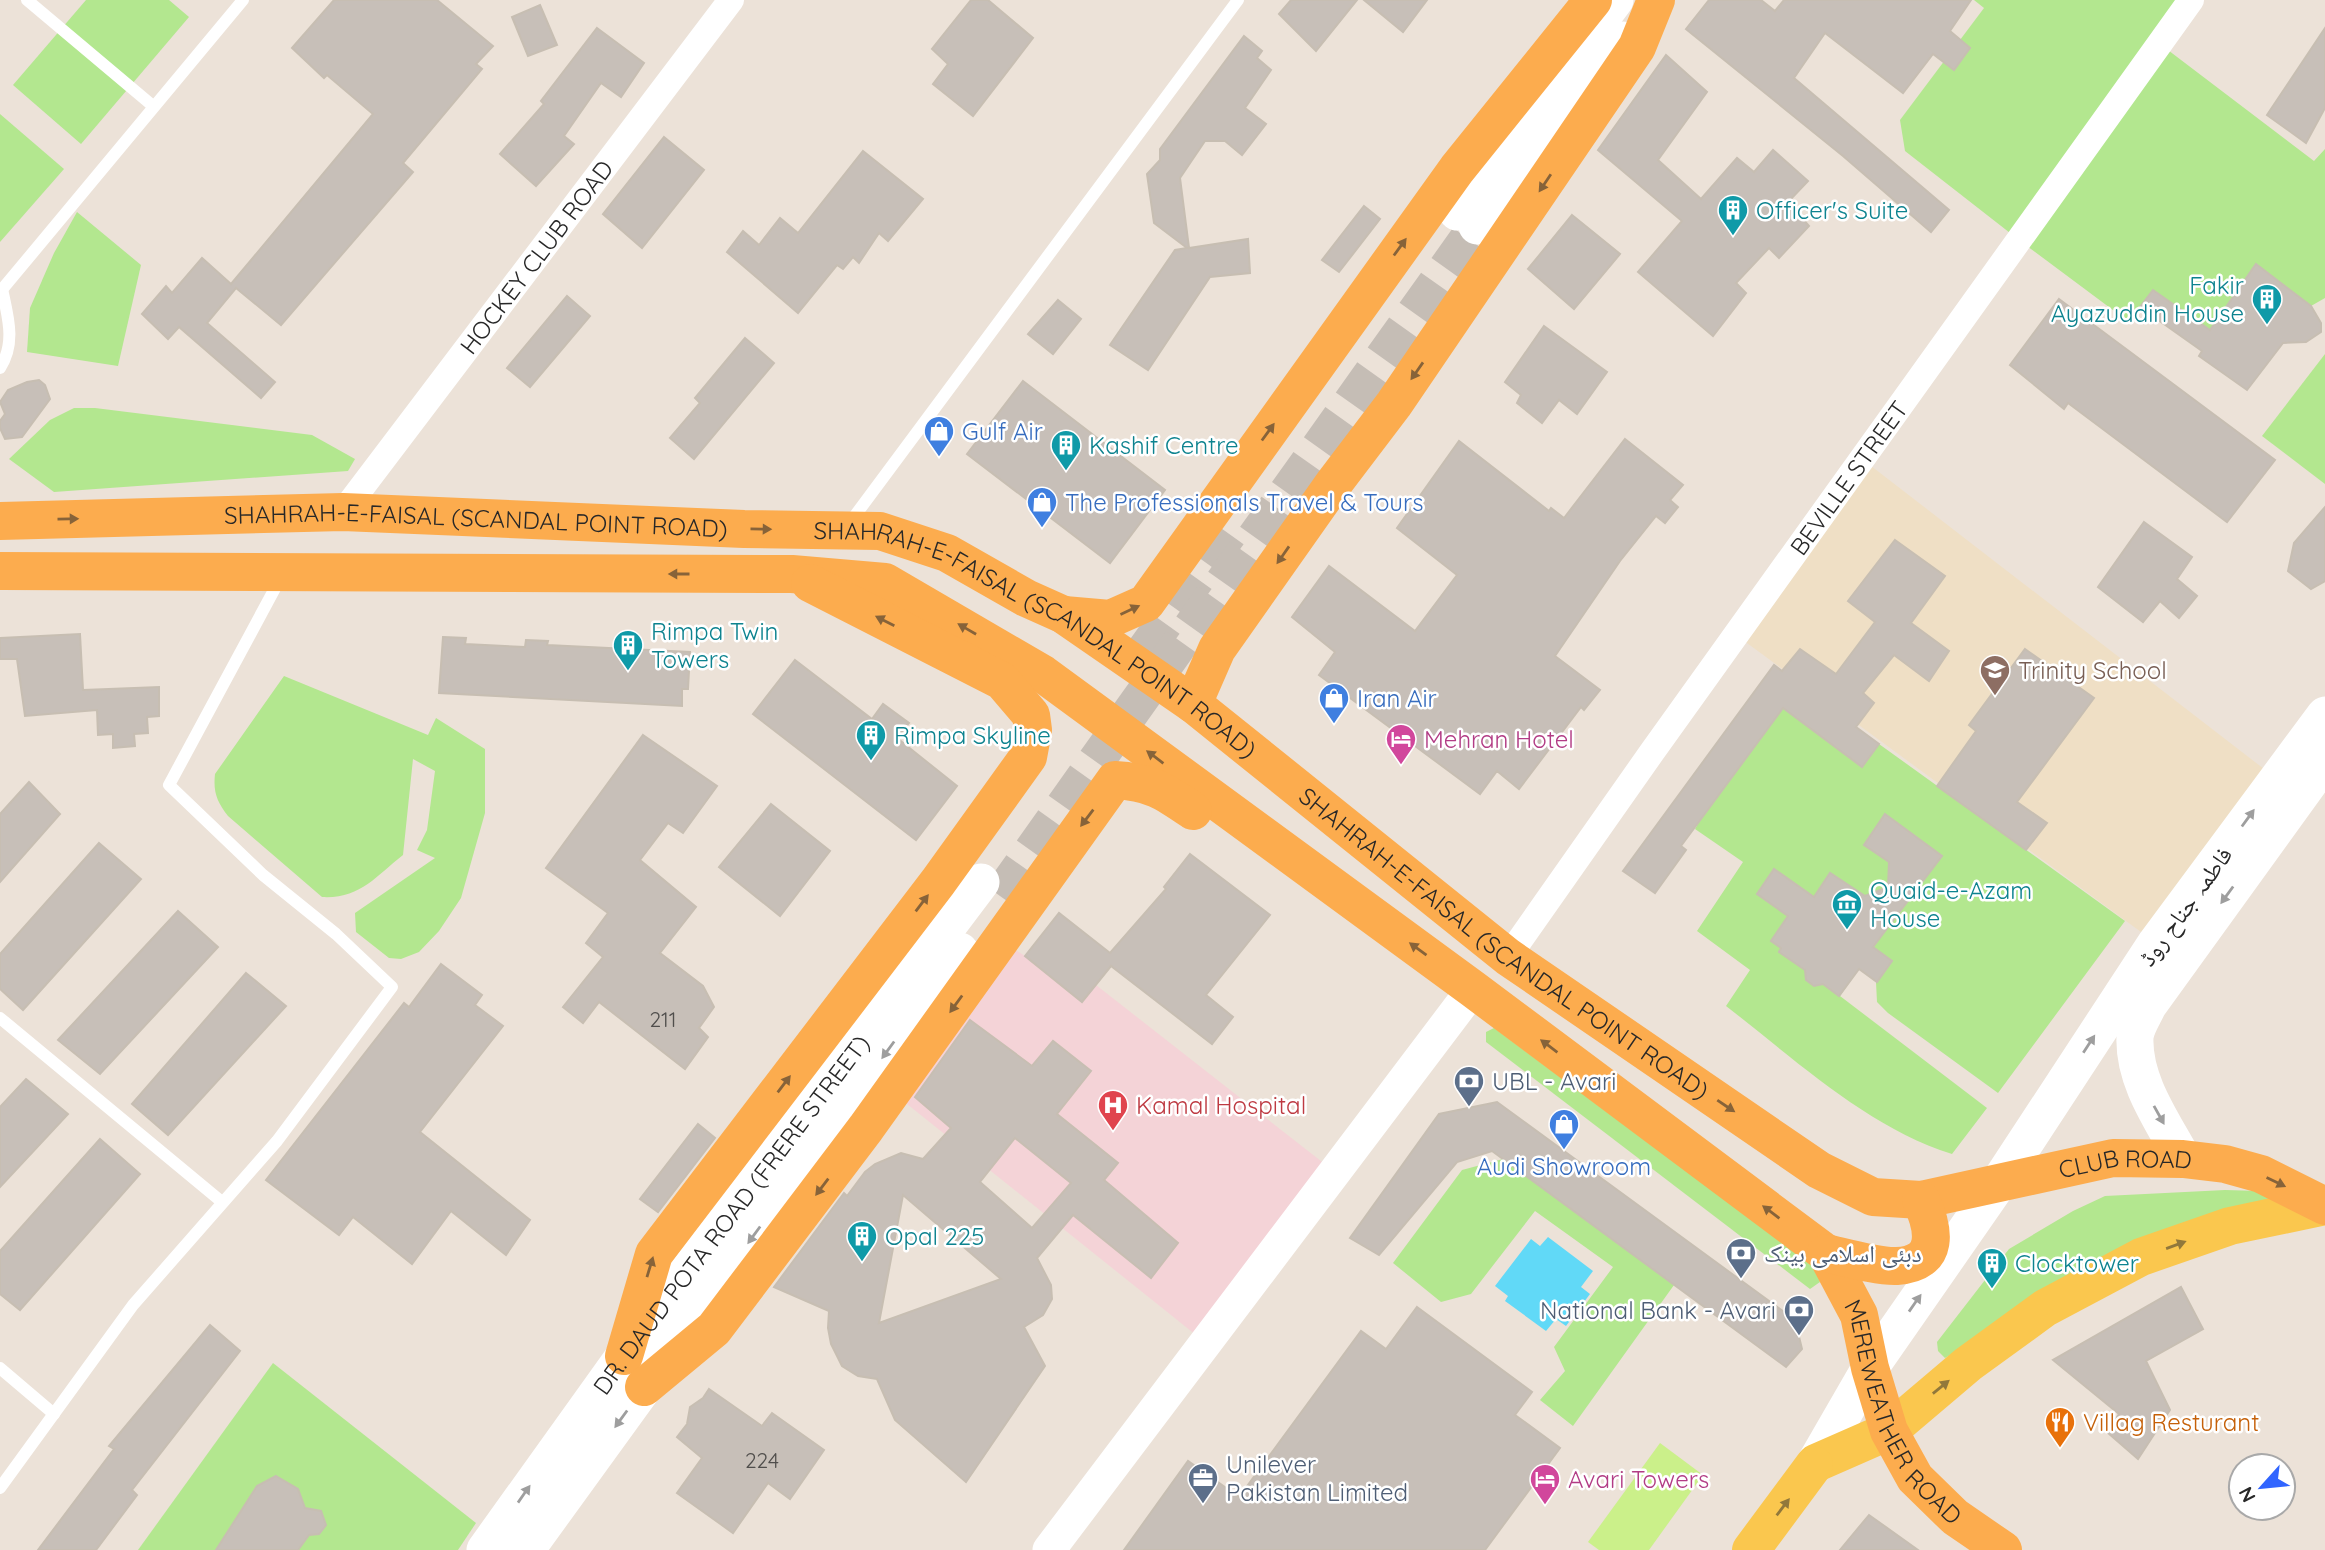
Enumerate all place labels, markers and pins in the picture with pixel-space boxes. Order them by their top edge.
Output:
building icon: Officer's Suite [1716,193,1750,237]
place label: Officer's Suite [1756,195,1908,225]
place label: Fakir Ayazuddin House [2051,270,2244,328]
building icon: Fakir Ayazuddin House [2250,282,2284,326]
shop icon: Gulf Air [922,414,956,458]
place label: Gulf Air [962,416,1043,446]
building icon: Kashif Centre [1049,428,1083,472]
place label: Kashif Centre [1089,430,1238,460]
shop icon: The Professionals Travel & Tours [1025,485,1059,529]
place label: The Professionals Travel & Tours [1065,487,1424,517]
place label: Rimpa Twin Towers [651,616,778,674]
building icon: Rimpa Twin Towers [611,628,645,672]
school or university icon: Trinity School [1978,653,2012,697]
place label: Trinity School [2018,655,2167,685]
shop icon: Iran Air [1317,681,1351,725]
place label: Iran Air [1357,683,1437,713]
building icon: Rimpa Skyline [854,718,888,762]
place label: Rimpa Skyline [894,720,1051,750]
hotel icon: Mehran Hotel [1384,722,1418,766]
place label: Mehran Hotel [1424,724,1574,754]
place label: Quaid-e-Azam House [1870,875,2032,933]
museum icon: Quaid-e-Azam House [1830,887,1864,931]
bank icon: UBL - Avari [1452,1064,1486,1108]
place label: UBL - Avari [1492,1066,1616,1096]
hospital icon: Kamal Hospital [1096,1088,1130,1132]
place label: Kamal Hospital [1136,1090,1306,1120]
shop icon: Audi Showroom [1547,1107,1581,1151]
place label: Audi Showroom [1477,1151,1651,1181]
building icon: Opal 225 [845,1219,879,1263]
place label: Opal 225 [885,1221,984,1251]
bank icon: دبئی اسلامی بینک [1724,1236,1758,1280]
place label: دبئی اسلامی بینک [1764,1238,1922,1268]
building icon: Clocktower [1975,1246,2009,1290]
place label: Clocktower [2015,1248,2139,1278]
bank icon: National Bank - Avari [1782,1293,1816,1337]
place label: National Bank - Avari [1540,1295,1776,1325]
restaurant icon: Villag Resturant [2043,1405,2077,1449]
place label: Villag Resturant [2083,1407,2259,1437]
place label: Unilever Pakistan Limited [1226,1449,1408,1507]
office icon: Unilever Pakistan Limited [1186,1461,1220,1505]
hotel icon: Avari Towers [1528,1462,1562,1506]
place label: Avari Towers [1568,1464,1709,1494]

